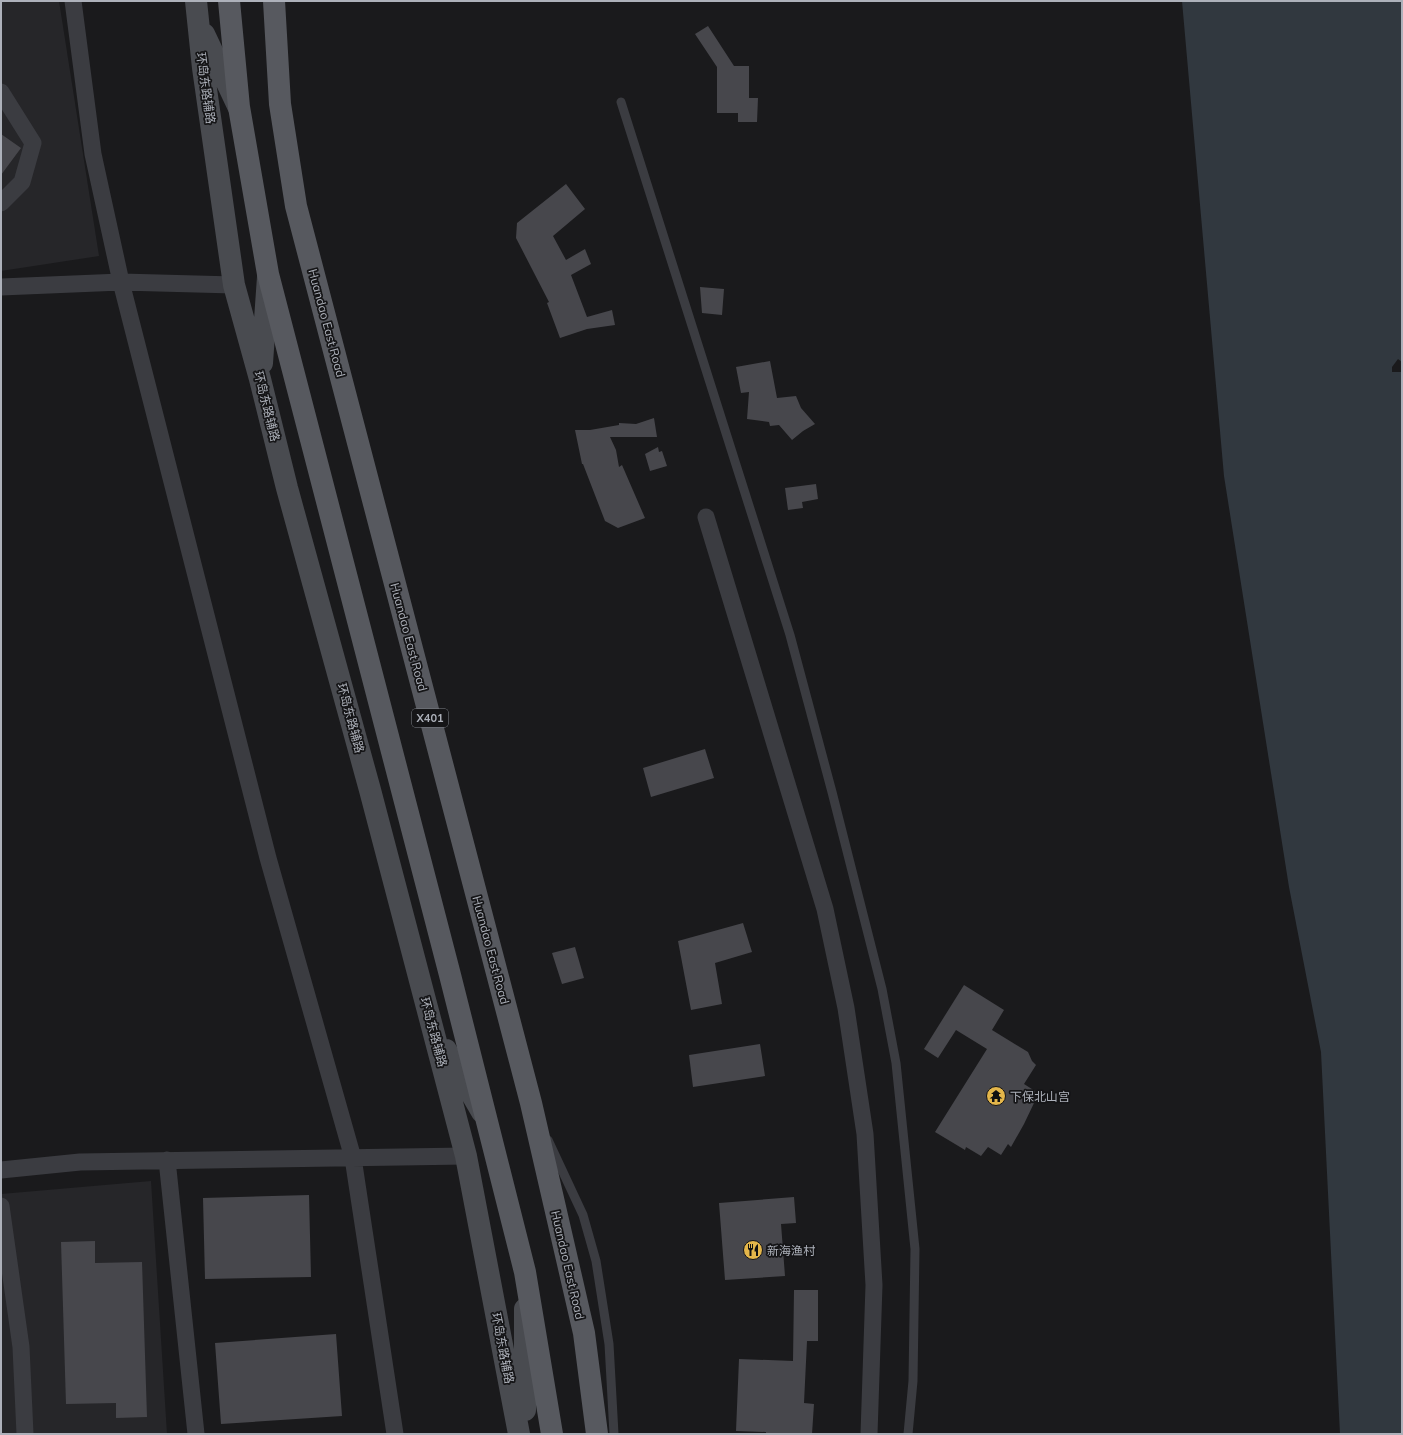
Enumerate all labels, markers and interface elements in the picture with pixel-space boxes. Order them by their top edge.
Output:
street label: 环岛东路辅路 [194,51,218,125]
street label: Huandao East Road [305,267,349,379]
street label: 环岛东路辅路 [251,369,283,443]
street label: Huandao East Road [387,581,431,693]
street label: 环岛东路辅路 [334,681,368,755]
road number: X401 [412,709,448,727]
street label: Huandao East Road [469,894,513,1006]
street label: 环岛东路辅路 [417,995,451,1069]
temple icon: 下保北山宫 [985,1085,1007,1107]
place label: 下保北山宫 [1010,1089,1070,1104]
street label: Huandao East Road [548,1209,588,1321]
restaurant icon: 新海渔村 [742,1239,764,1261]
place label: 新海渔村 [767,1243,816,1258]
street label: 环岛东路辅路 [489,1311,517,1385]

